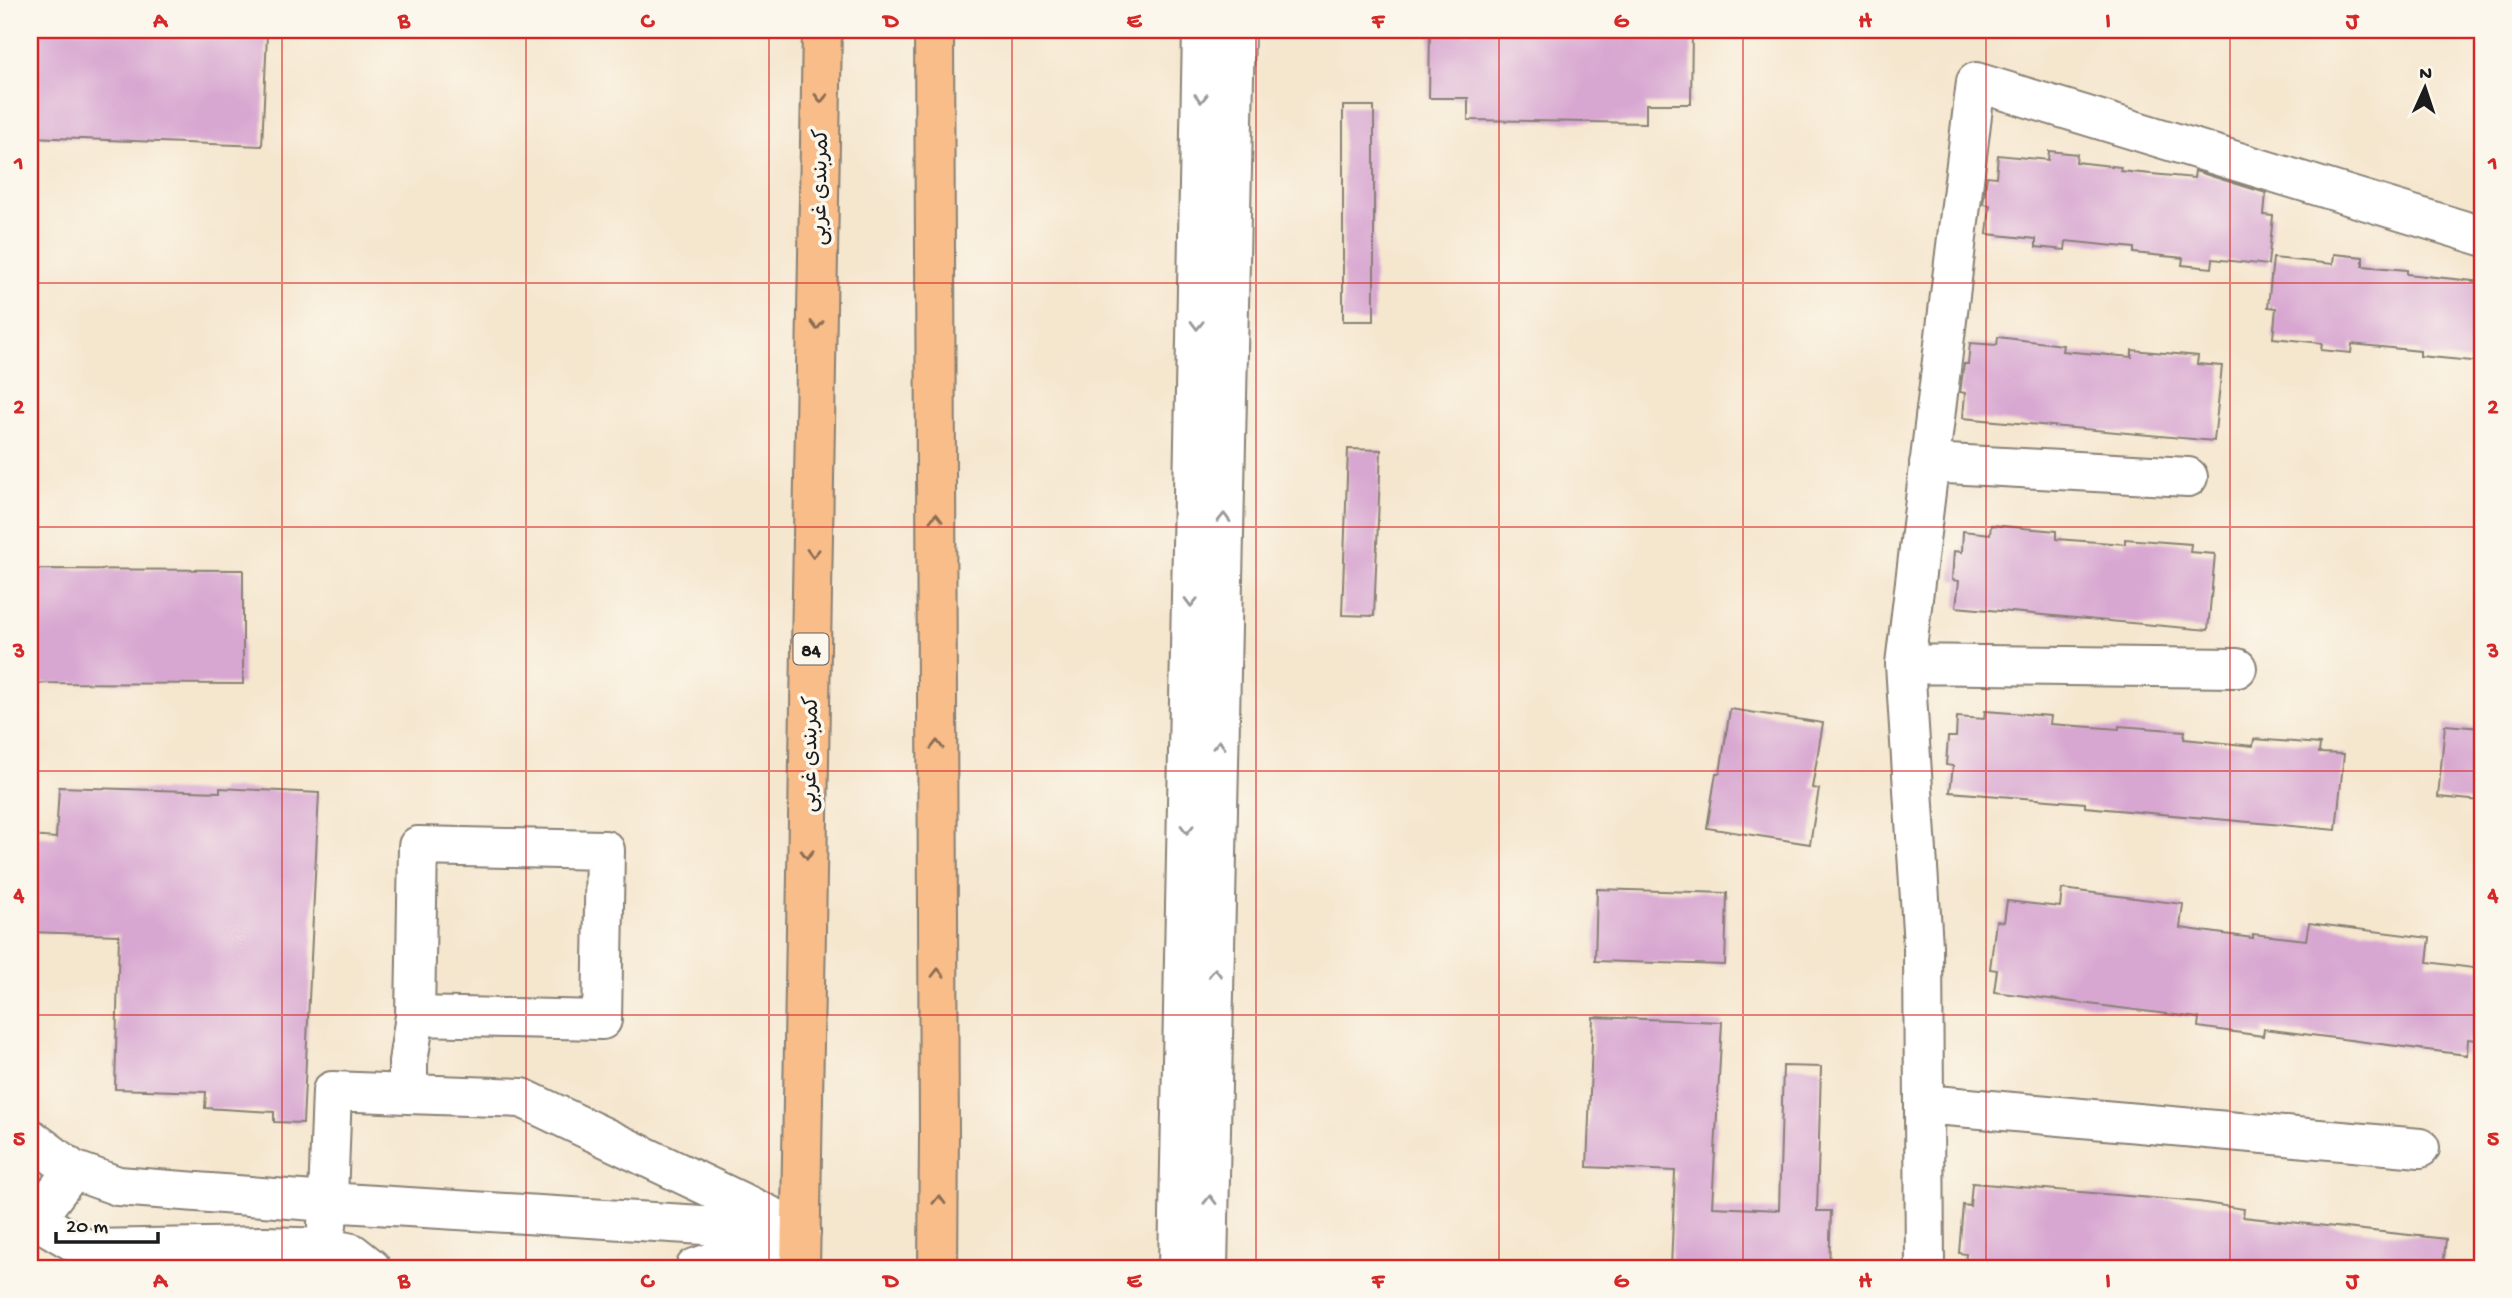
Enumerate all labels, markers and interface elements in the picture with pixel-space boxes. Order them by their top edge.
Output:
text: A [152,9,168,36]
text: B [397,9,411,36]
text: C [641,9,656,36]
text: D [882,9,900,36]
text: E [1127,9,1143,36]
text: F [1371,9,1386,36]
text: G [1614,9,1630,36]
text: H [1858,9,1872,36]
text: I [2105,9,2111,36]
text: J [2345,9,2360,36]
north arrow [2390,52,2460,122]
text: N [2419,63,2433,86]
one-way arrow [813,93,829,104]
one-way arrow [1193,93,1209,104]
street label: کمربندی غربی [809,129,836,246]
text: 1 [13,151,24,178]
text: 1 [2487,151,2498,178]
one-way arrow [1189,320,1204,331]
one-way arrow [809,321,825,331]
text: 2 [13,395,25,422]
text: 2 [2487,395,2499,422]
one-way arrow [928,512,944,522]
one-way arrow [1217,512,1232,523]
one-way arrow [805,548,820,559]
one-way arrow [1184,597,1199,608]
road number: 84 [794,634,828,664]
text: 3 [12,639,25,666]
text: 3 [2486,639,2499,666]
street label: کمربندی غربی [799,696,826,813]
one-way arrow [929,739,945,750]
one-way arrow [1212,739,1227,750]
one-way arrow [1179,825,1195,835]
one-way arrow [800,849,815,860]
text: 4 [13,883,25,910]
text: 4 [2487,883,2499,910]
one-way arrow [930,967,946,977]
one-way arrow [1207,967,1222,978]
text: 5 [13,1127,25,1154]
text: 5 [2487,1127,2499,1154]
one-way arrow [931,1194,946,1205]
one-way arrow [1202,1194,1217,1205]
scale bar [56,1200,158,1244]
text: 20 m [66,1216,108,1241]
text: A [152,1269,168,1296]
text: B [397,1269,411,1296]
text: C [641,1269,656,1296]
text: D [882,1269,900,1296]
text: E [1127,1269,1143,1296]
text: F [1371,1269,1386,1296]
text: G [1614,1269,1630,1296]
text: H [1858,1269,1872,1296]
text: I [2105,1269,2111,1296]
text: J [2345,1269,2360,1296]

